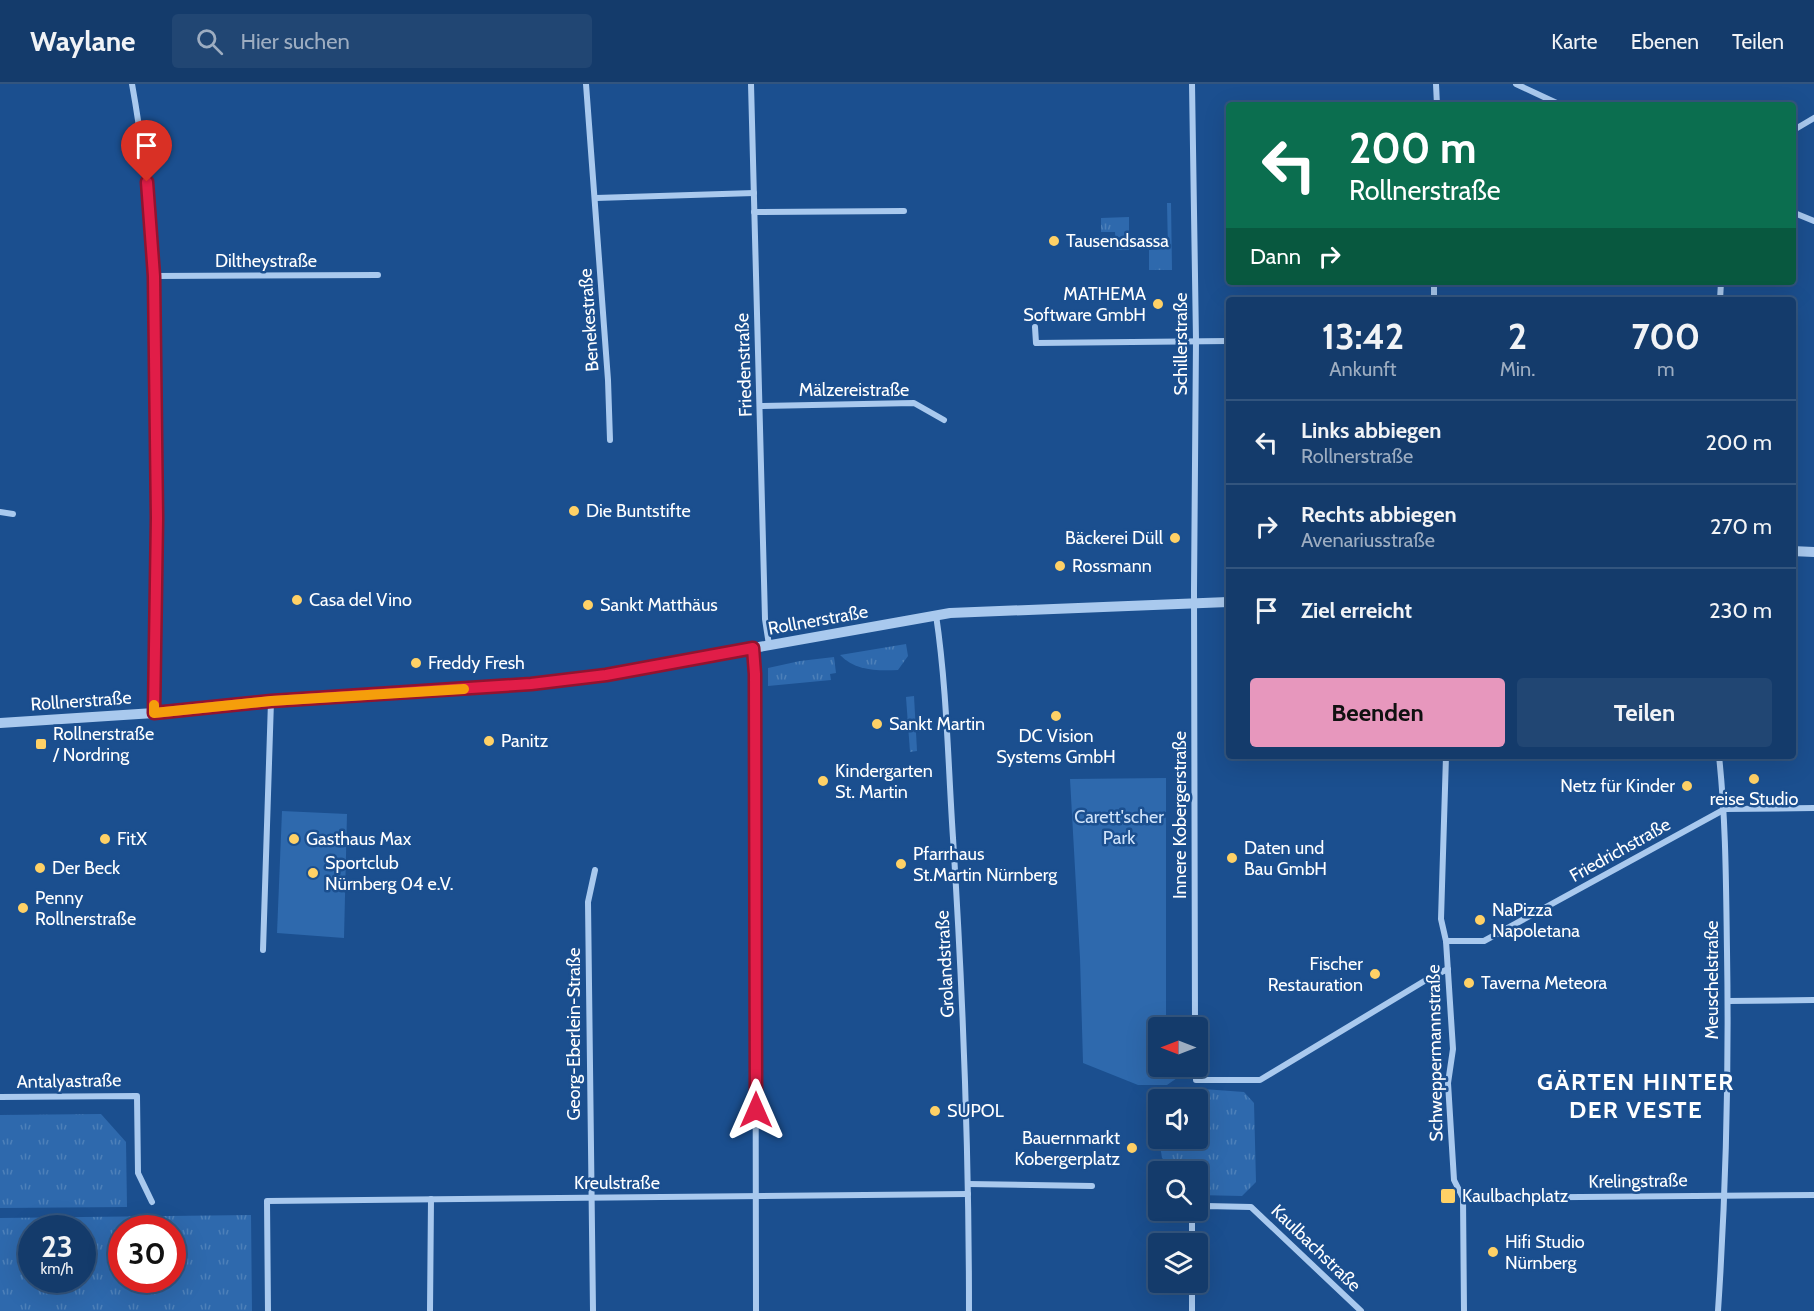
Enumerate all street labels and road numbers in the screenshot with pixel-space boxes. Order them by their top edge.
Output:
street label: Diltheystraße [215,250,317,272]
street label: Benekestraße [574,268,604,372]
street label: Schillerstraße [1170,293,1192,395]
street label: Friedenstraße [731,313,757,417]
street label: Mälzereistraße [799,379,909,401]
street label: Rollnerstraße [766,600,870,640]
street label: Rollnerstraße [30,687,132,715]
street label: Innere Kobergerstraße [1169,731,1191,899]
street label: Friedrichstraße [1566,813,1674,887]
street label: Grolandstraße [931,910,959,1018]
street label: Meuschelstraße [1701,920,1723,1040]
street label: Georg-Eberlein-Straße [563,948,585,1120]
street label: Schweppermannstraße [1422,964,1448,1142]
street label: Antalyastraße [16,1069,122,1093]
street label: Krelingstraße [1588,1169,1688,1193]
street label: Kreulstraße [574,1172,660,1194]
street label: Kaulbachstraße [1267,1200,1365,1296]

